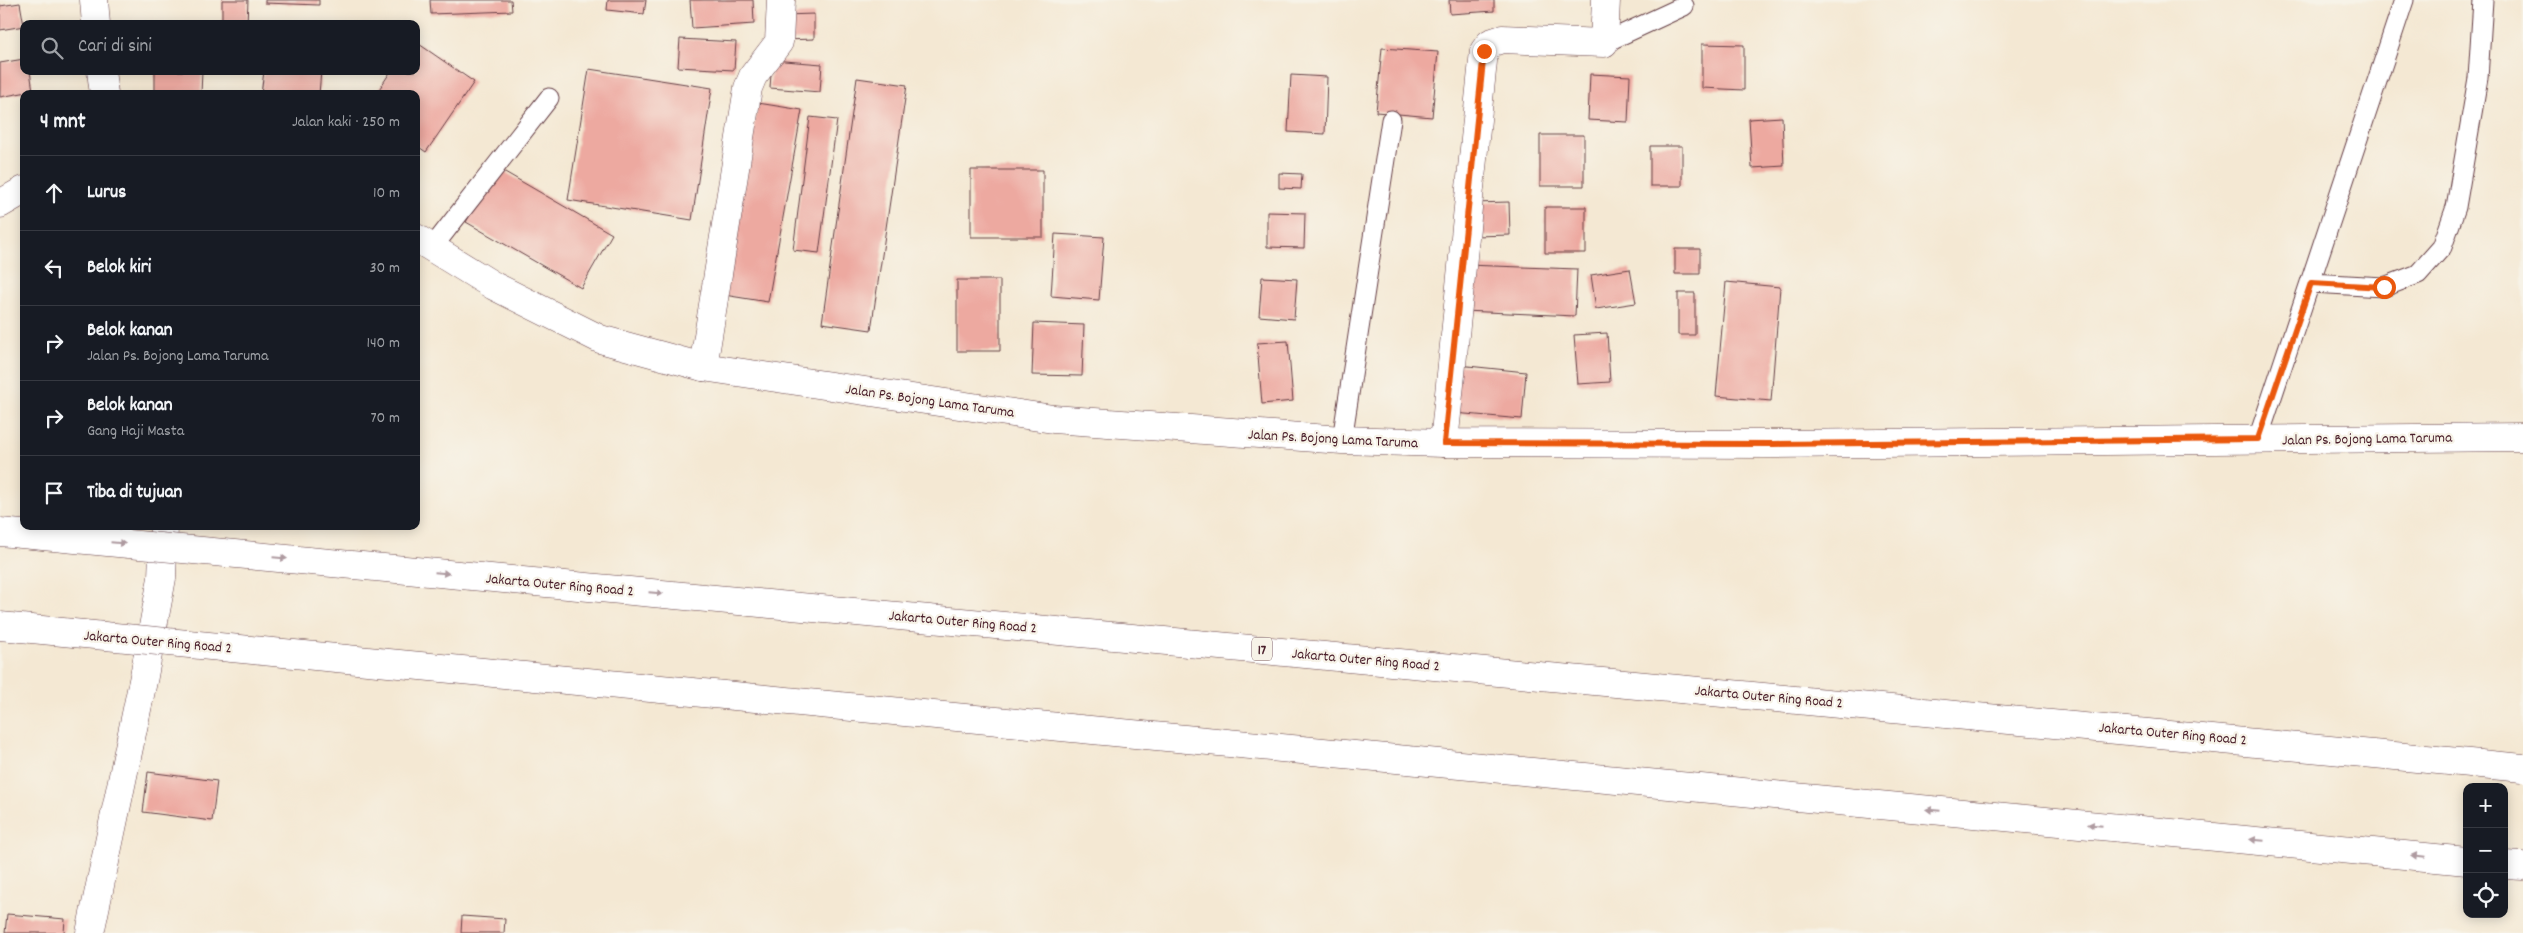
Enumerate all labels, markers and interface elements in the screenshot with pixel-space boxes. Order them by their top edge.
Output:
search box [20,20,420,75]
icon: search [38,34,66,62]
text: Cari di sini [78,34,152,61]
route end [1473,40,1496,63]
text: 4 mnt [40,108,85,138]
text: Jalan kaki · 250 m [292,111,400,134]
icon: ahead [40,179,68,207]
text: Lurus [87,180,126,207]
text: 10 m [373,182,400,205]
icon: left [40,254,68,282]
text: Belok kiri [87,255,151,282]
text: 30 m [370,257,400,280]
route start [2373,276,2396,299]
text: Belok kanan [87,318,173,345]
icon: right [40,329,68,357]
text: 140 m [366,332,400,355]
text: Jalan Ps. Bojong Lama Taruma [87,345,269,368]
street label: Jalan Ps. Bojong Lama Taruma [844,379,1016,425]
text: Belok kanan [87,393,173,420]
icon: right [40,404,68,432]
text: 70 m [370,407,400,430]
text: Gang Haji Masta [87,420,184,443]
street label: Jalan Ps. Bojong Lama Taruma [1247,425,1419,455]
street label: Jalan Ps. Bojong Lama Taruma [2282,427,2453,452]
icon: arrive [40,479,68,507]
text: Tiba di tujuan [87,480,182,507]
one-way arrow [111,539,127,547]
one-way arrow [272,554,288,562]
one-way arrow [434,569,450,577]
street label: Jakarta Outer Ring Road 2 [485,569,635,603]
one-way arrow [648,589,664,597]
street label: Jakarta Outer Ring Road 2 [888,606,1038,640]
street label: Jakarta Outer Ring Road 2 [83,626,233,660]
road number: 17 [1252,638,1272,661]
street label: Jakarta Outer Ring Road 2 [1291,644,1441,678]
street label: Jakarta Outer Ring Road 2 [1694,681,1844,715]
street label: Jakarta Outer Ring Road 2 [2098,718,2248,752]
map controls [2463,783,2508,918]
button: + [2463,783,2508,828]
one-way arrow [1925,805,1941,813]
one-way arrow [2086,821,2102,829]
button: − [2463,828,2508,873]
one-way arrow [2248,836,2264,844]
one-way arrow [2410,852,2426,860]
button: locate [2463,873,2508,918]

